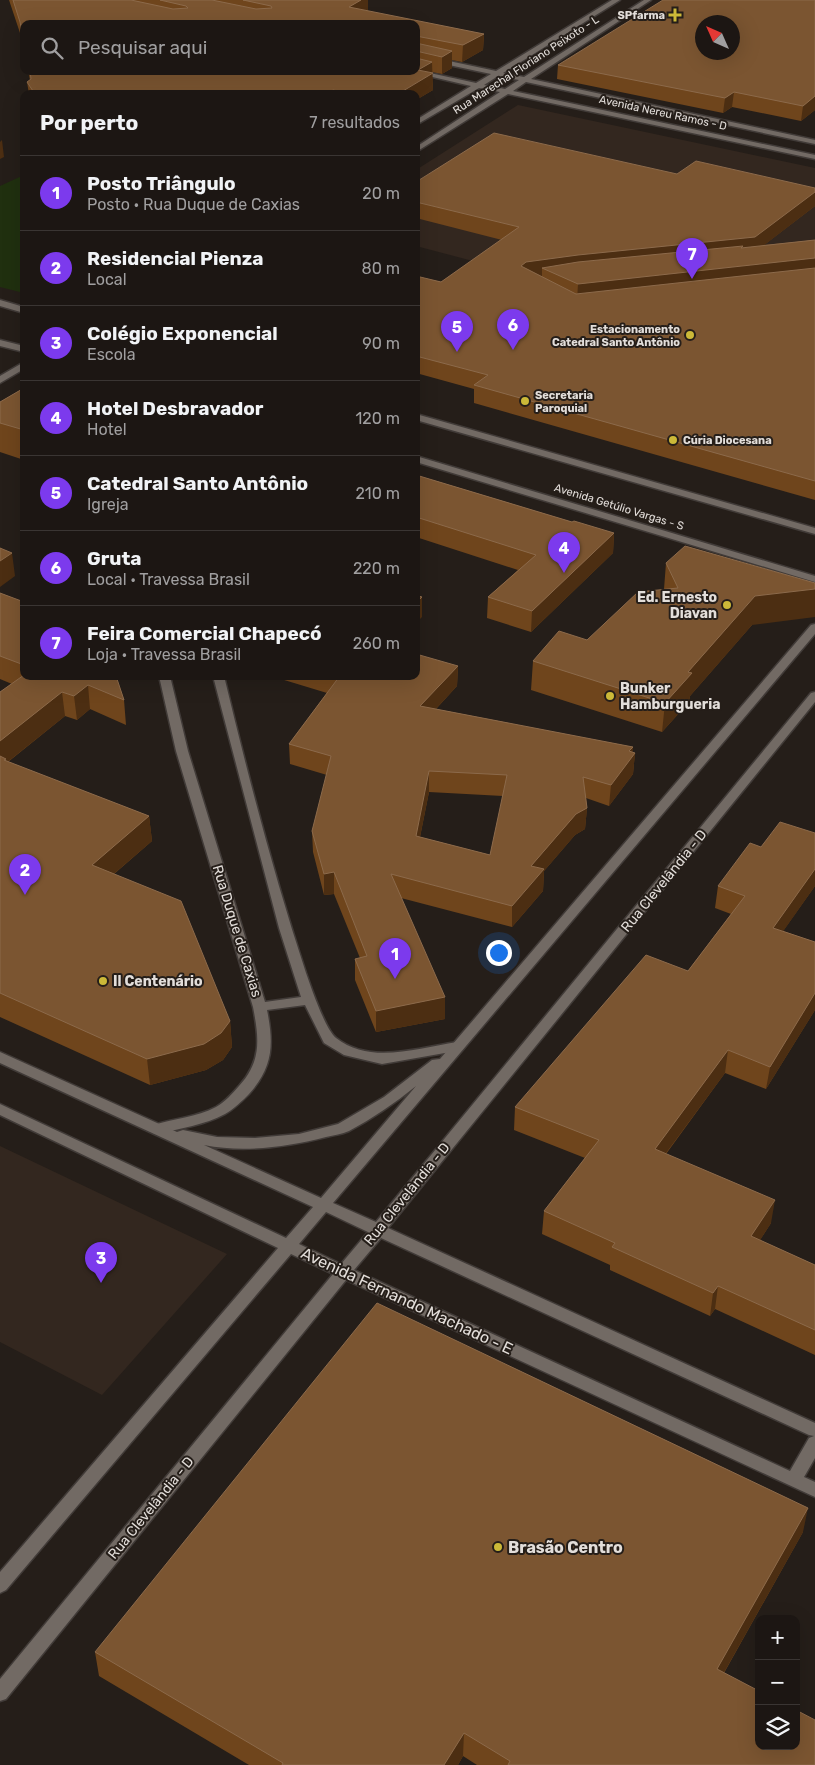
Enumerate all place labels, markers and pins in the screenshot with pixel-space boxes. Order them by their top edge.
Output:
place label: SPfarma [617,9,665,22]
marker: SPfarma [669,9,681,21]
pin: 7 [676,238,708,279]
pin: 6 [497,309,529,350]
pin: 5 [441,311,473,352]
place label: Estacionamento Catedral Santo Antônio [552,323,680,349]
marker: Estacionamento Catedral Santo Antônio [684,329,696,341]
place label: Secretaria Paroquial [535,389,593,415]
marker: Secretaria Paroquial [519,395,531,407]
marker: Cúria Diocesana [667,434,679,446]
place label: Cúria Diocesana [683,434,772,447]
pin: 4 [548,532,580,573]
place label: Ed. Ernesto Diavan [637,589,717,622]
marker: Ed. Ernesto Diavan [721,599,733,611]
place label: Bunker Hamburgueria [620,680,720,713]
marker: Bunker Hamburgueria [604,690,616,702]
pin: 2 [9,854,41,895]
pin: 1 [379,938,411,979]
place label: Il Centenário [113,973,203,990]
marker: Il Centenário [97,975,109,987]
pin: 3 [85,1242,117,1283]
place label: Brasão Centro [508,1538,623,1557]
marker: Brasão Centro [492,1541,504,1553]

